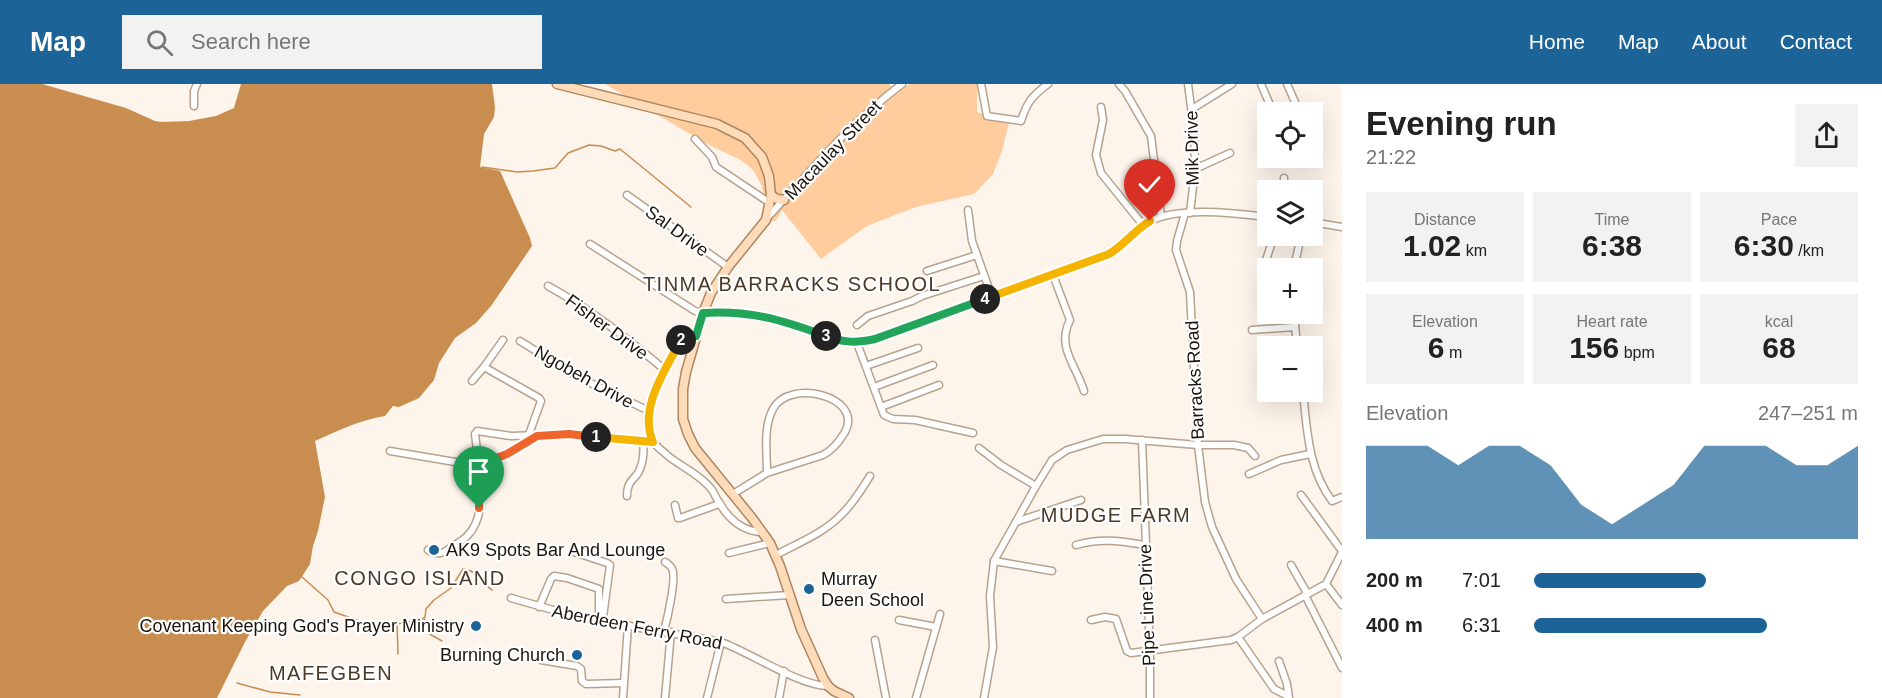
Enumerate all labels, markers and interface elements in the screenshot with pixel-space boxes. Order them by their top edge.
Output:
search box [122,15,542,69]
text: Map [30,26,86,57]
icon: search [143,26,176,59]
text: Search here [191,29,311,54]
text: Home [1529,30,1585,53]
text: Map [1618,30,1659,53]
text: About [1692,30,1747,53]
text: Contact [1780,30,1852,53]
street label: Macaulay Street [781,96,885,204]
map controls [1257,102,1323,402]
button: locate [1257,102,1323,168]
button: share [1795,104,1858,167]
text: Evening run [1366,105,1557,142]
street label: Mik Drive [1181,110,1203,186]
text: 21:22 [1366,146,1416,168]
pin [1124,159,1175,221]
icon: check [1133,168,1166,201]
button: layers [1257,180,1323,246]
street label: Sal Drive [642,201,712,261]
text: Distance [1414,211,1476,228]
text: Time [1595,211,1629,228]
text: Pace [1761,211,1797,228]
text: 1.02 [1403,229,1461,262]
text: 6:38 [1582,229,1642,262]
text: 6:30 [1734,229,1794,262]
text: km [1461,242,1487,259]
text: /km [1794,242,1824,259]
button: + [1257,258,1323,324]
district label: TINMA BARRACKS SCHOOL [643,273,941,295]
pin: 4 [970,284,1000,314]
street label: Fisher Drive [562,290,652,364]
text: 4 [981,290,989,307]
text: Elevation [1412,313,1478,330]
text: Heart rate [1576,313,1648,330]
text: kcal [1765,313,1793,330]
street label: Barracks Road [1182,320,1208,440]
pin: 3 [811,321,841,351]
pin: 2 [666,325,696,355]
text: 3 [822,327,830,344]
text: 2 [677,331,685,348]
text: 6 [1428,331,1444,364]
text: 156 [1569,331,1619,364]
text: 68 [1762,331,1796,364]
button: − [1257,336,1323,402]
street label: Ngobeh Drive [531,342,637,412]
text: m [1444,344,1462,361]
text: bpm [1619,344,1655,361]
text: Elevation [1366,402,1448,424]
text: 247–251 m [1758,402,1858,424]
pin: 1 [581,422,611,452]
text: 1 [592,428,600,445]
pin [453,446,504,508]
icon: arrive [462,455,495,488]
district label: MUDGE FARM [1041,504,1191,526]
place label: AK9 Spots Bar And Lounge [446,540,665,560]
marker: AK9 Spots Bar And Lounge [427,543,441,557]
street label: Pipe Line Drive [1135,544,1159,666]
district label: CONGO ISLAND [334,567,506,589]
place label: Murray Deen School [821,569,924,610]
text: 200 m [1366,569,1423,591]
text: 7:01 [1462,569,1501,591]
marker: Murray Deen School [802,582,816,596]
street label: Aberdeen Ferry Road [550,601,724,653]
text: 400 m [1366,614,1423,636]
text: 6:31 [1462,614,1501,636]
place label: Covenant Keeping God's Prayer Ministry [139,616,464,636]
marker: Covenant Keeping God's Prayer Ministry [469,619,483,633]
place label: Burning Church [440,645,565,665]
marker: Burning Church [570,648,584,662]
district label: MAFEGBEN [269,662,393,684]

